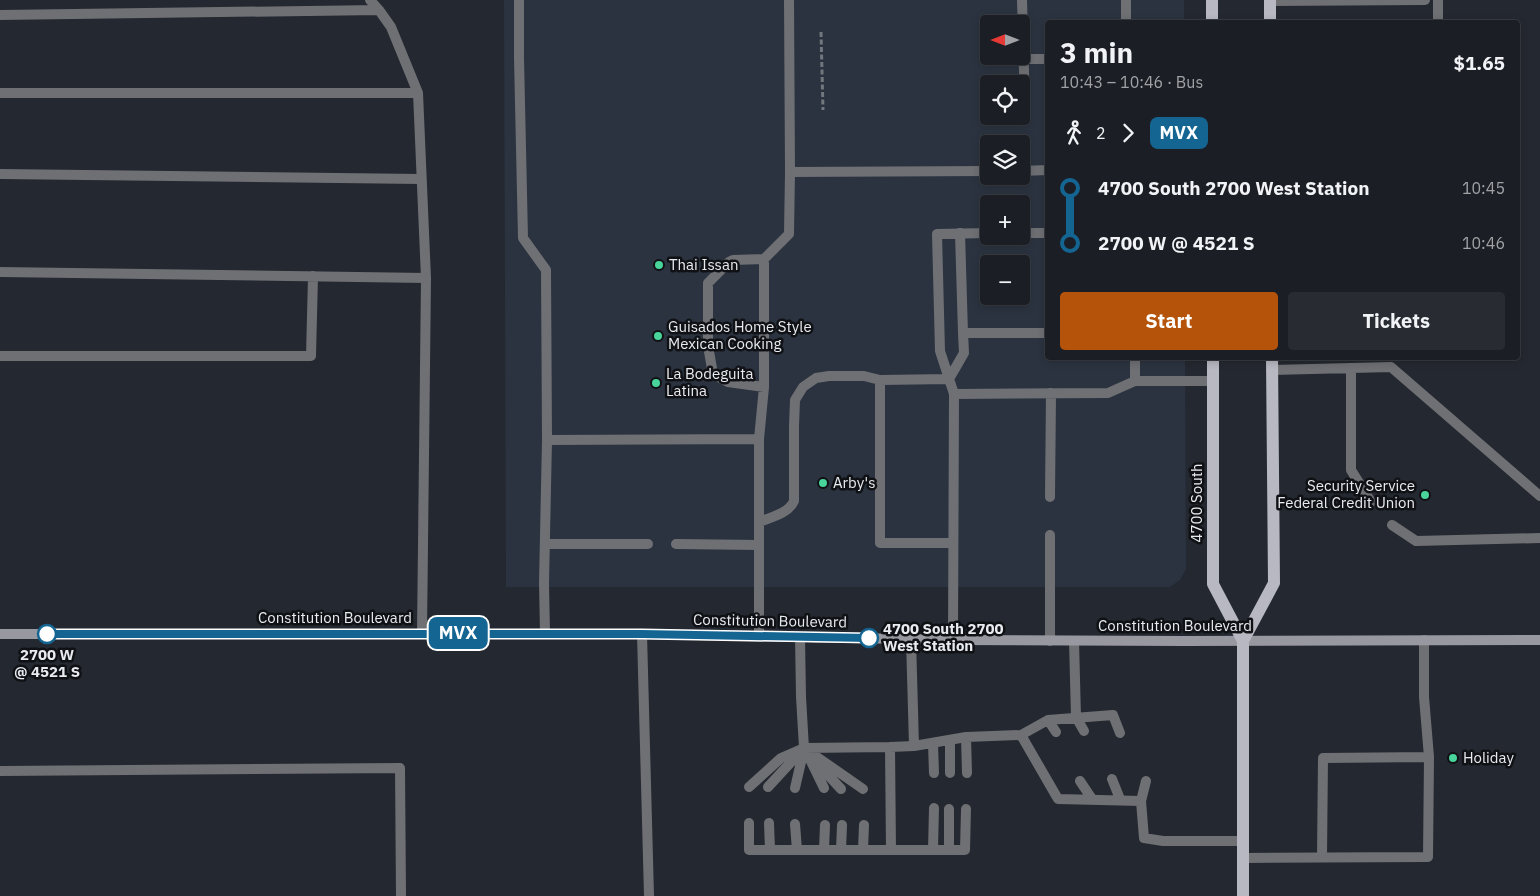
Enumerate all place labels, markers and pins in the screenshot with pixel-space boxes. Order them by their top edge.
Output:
place label: Thai Issan [669,255,738,274]
marker: Thai Issan [653,259,665,271]
place label: Guisados Home Style Mexican Cooking [668,317,812,353]
marker: Guisados Home Style Mexican Cooking [652,330,664,342]
place label: La Bodeguita Latina [666,364,754,400]
marker: La Bodeguita Latina [650,377,662,389]
place label: Arby's [833,473,875,492]
place label: Security Service Federal Credit Union [1277,476,1415,512]
marker: Arby's [817,477,829,489]
marker: Security Service Federal Credit Union [1419,489,1431,501]
place label: 4700 South 2700 West Station [883,619,1004,655]
marker: 2700 W @ 4521 S [37,624,57,644]
marker: 4700 South 2700 West Station [859,628,879,648]
place label: 2700 W @ 4521 S [14,645,80,681]
place label: Holiday [1463,748,1514,767]
marker: Holiday [1447,752,1459,764]

